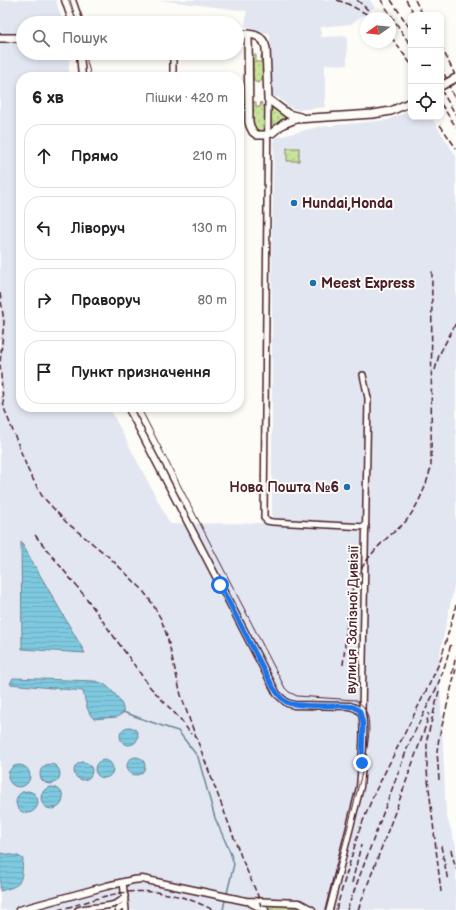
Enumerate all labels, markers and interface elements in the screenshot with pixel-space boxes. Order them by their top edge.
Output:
north arrow [360,12,396,48]
map controls [408,12,444,120]
button: + [408,12,444,48]
search box [16,16,244,60]
icon: search [30,27,52,49]
text: Пошук [62,29,108,48]
button: − [408,48,444,84]
button: locate [408,84,444,120]
text: 6 хв [32,88,64,108]
text: Пішки · 420 m [145,90,228,106]
icon: ahead [33,145,55,167]
text: Прямо [71,147,118,166]
text: 210 m [193,148,227,164]
place label: Hundai,Honda [302,195,393,212]
marker: Hundai,Honda [289,198,299,208]
icon: left [33,217,55,239]
text: Ліворуч [71,219,125,238]
text: 130 m [192,220,227,236]
place label: Meest Express [321,275,415,292]
marker: Meest Express [308,278,318,288]
icon: right [33,289,55,311]
text: Праворуч [71,291,141,310]
text: 80 m [198,292,227,308]
icon: arrive [33,361,55,383]
text: Пункт призначення [71,363,211,382]
place label: Нова Пошта №6 [229,479,339,496]
marker: Нова Пошта №6 [342,482,352,492]
street label: вулиця Залізної Дивізії [343,545,362,694]
route start [211,576,229,594]
route end [353,754,371,772]

